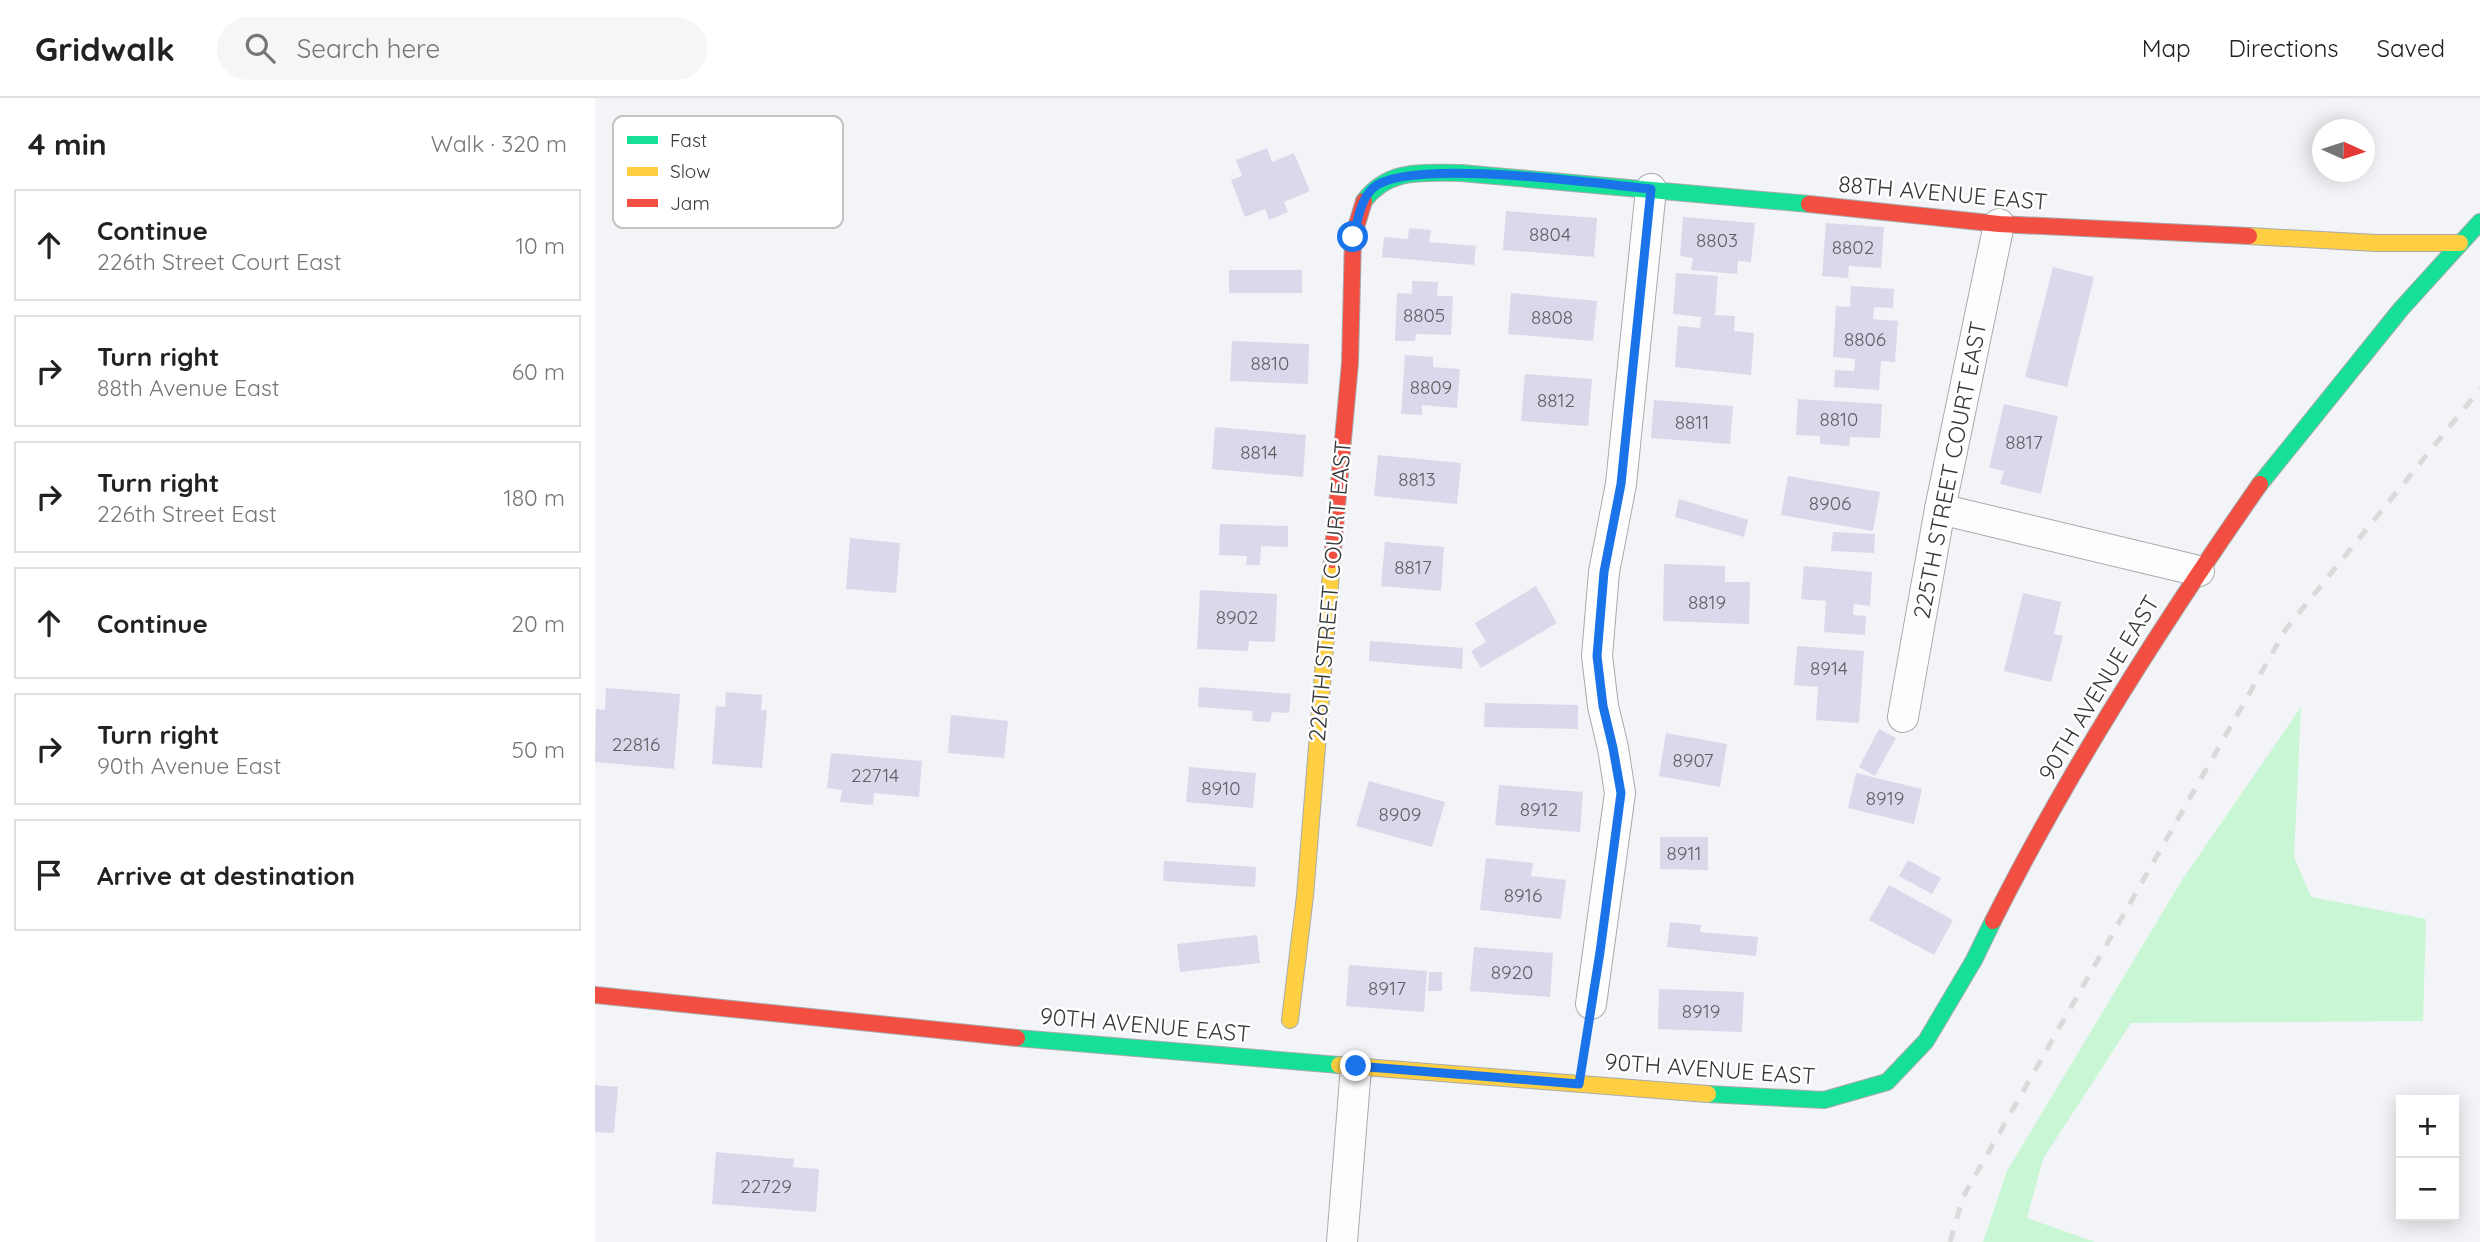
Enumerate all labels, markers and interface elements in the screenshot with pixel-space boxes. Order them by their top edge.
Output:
search box [217,17,707,80]
text: Gridwalk [35,28,175,69]
icon: search [241,29,279,67]
text: Search here [297,32,440,65]
text: Map [2142,33,2191,63]
text: Directions [2229,33,2339,63]
text: Saved [2377,33,2445,63]
legend [613,116,843,228]
north arrow [2312,119,2375,182]
text: 4 min [28,125,107,163]
text: Fast [670,128,707,152]
text: Walk · 320 m [431,129,567,158]
text: Slow [670,159,711,183]
street label: 88TH AVENUE EAST [1837,169,2049,216]
text: Jam [670,191,710,215]
text: Continue [97,214,208,247]
route start [1337,221,1368,252]
house number: 8804 [1529,222,1571,246]
icon: ahead [30,226,68,264]
house number: 8803 [1696,228,1738,252]
text: 10 m [516,231,565,260]
house number: 8802 [1832,235,1874,259]
text: 226th Street Court East [97,247,342,276]
house number: 8805 [1403,303,1445,327]
house number: 8808 [1531,305,1573,329]
street label: 225TH STREET COURT EAST [1906,319,1993,621]
house number: 8806 [1844,327,1886,351]
text: Turn right [97,340,219,373]
house number: 8810 [1251,351,1289,375]
icon: right [30,352,68,390]
text: 60 m [512,357,565,386]
text: 88th Avenue East [97,373,280,402]
house number: 8809 [1410,375,1452,399]
house number: 8812 [1537,388,1575,412]
house number: 8810 [1820,407,1858,431]
house number: 8811 [1675,410,1709,434]
house number: 8817 [2005,430,2043,454]
street label: 226TH STREET COURT EAST [1302,439,1357,743]
house number: 8814 [1240,440,1278,464]
text: Turn right [97,466,219,499]
house number: 8813 [1398,467,1436,491]
icon: right [30,478,68,516]
text: 180 m [503,483,565,512]
house number: 8906 [1809,491,1851,515]
text: 226th Street East [97,499,277,528]
house number: 8817 [1394,555,1432,579]
house number: 8819 [1688,590,1726,614]
street label: 90TH AVENUE EAST [2032,590,2165,786]
icon: ahead [30,604,68,642]
house number: 8902 [1216,605,1258,629]
text: Continue [97,607,208,640]
text: 20 m [511,609,565,638]
house number: 8914 [1810,656,1848,680]
text: Turn right [97,718,219,751]
icon: right [30,730,68,768]
house number: 22816 [612,732,660,756]
text: 50 m [512,735,565,764]
house number: 8907 [1673,748,1714,772]
text: 90th Avenue East [97,751,281,780]
house number: 22714 [851,763,899,787]
house number: 8910 [1201,776,1241,800]
house number: 8919 [1866,786,1904,810]
house number: 8912 [1520,797,1558,821]
house number: 8909 [1379,802,1421,826]
house number: 8911 [1666,841,1702,865]
icon: arrive [30,856,68,894]
text: Arrive at destination [97,859,355,892]
house number: 8916 [1504,883,1542,907]
house number: 8920 [1491,960,1533,984]
house number: 8917 [1368,976,1406,1000]
house number: 8919 [1682,999,1720,1023]
street label: 90TH AVENUE EAST [1039,1001,1252,1048]
street label: 90TH AVENUE EAST [1604,1047,1816,1090]
route end [1340,1050,1371,1081]
map controls [2396,1095,2459,1221]
button: + [2396,1095,2459,1158]
button: − [2396,1158,2459,1221]
house number: 22729 [740,1174,792,1198]

